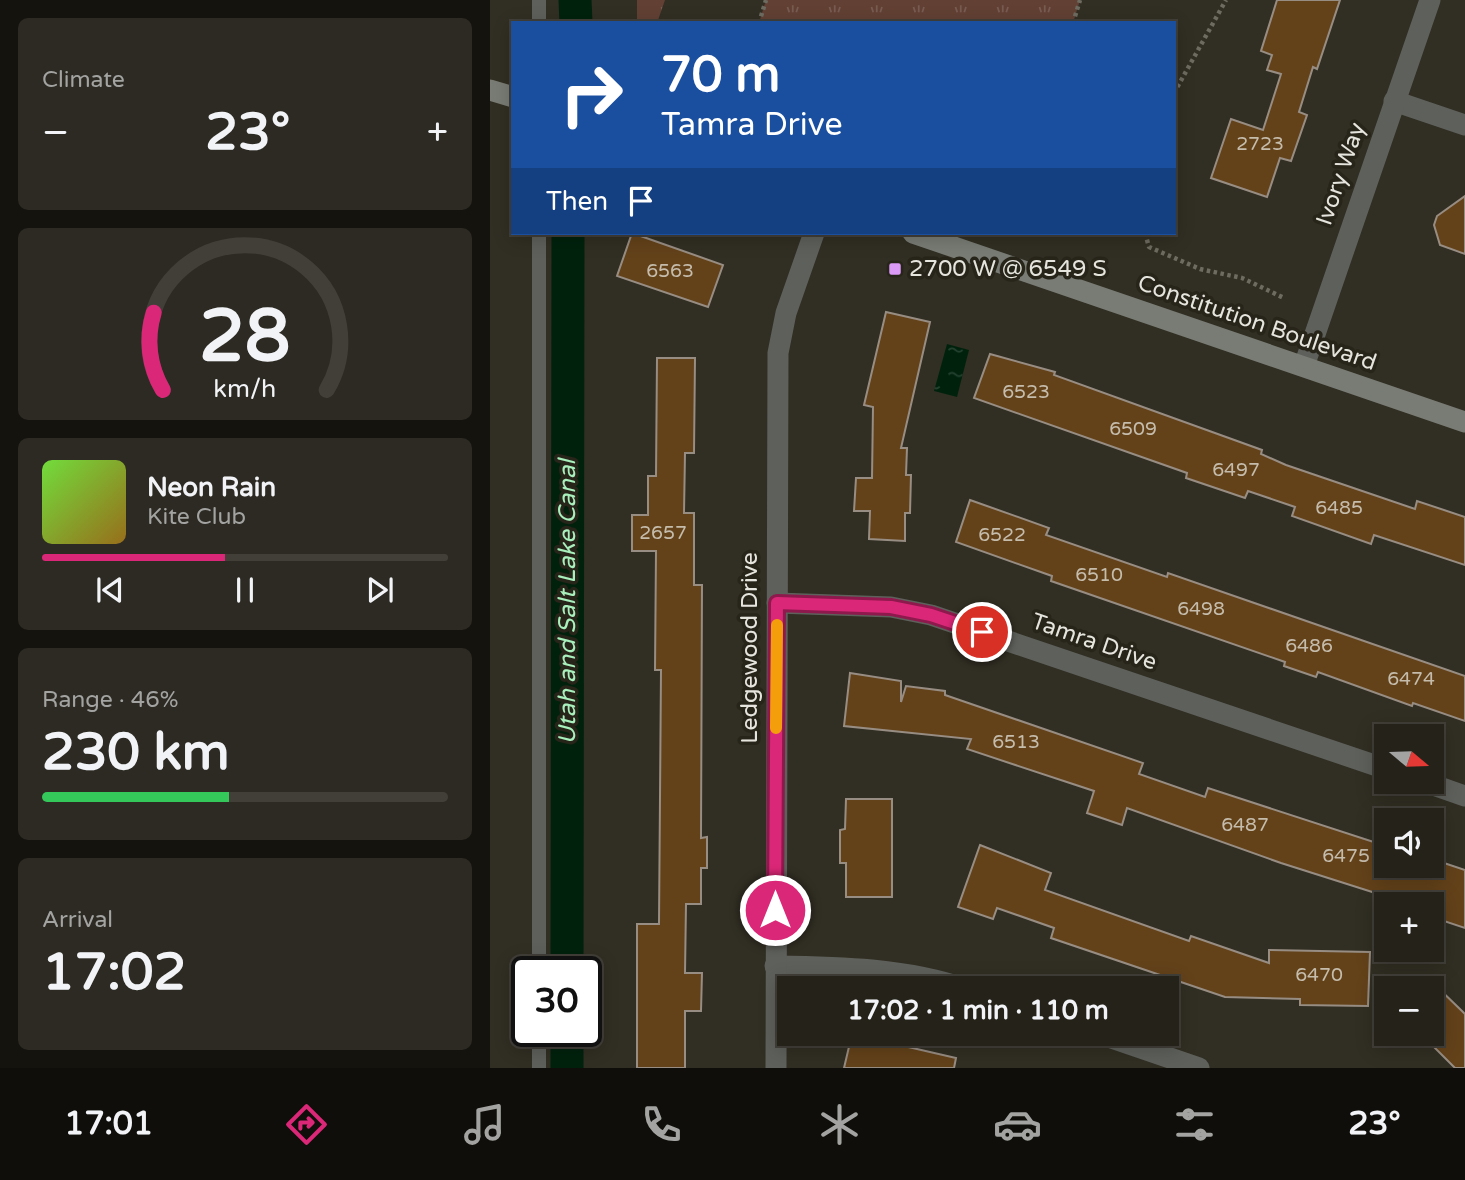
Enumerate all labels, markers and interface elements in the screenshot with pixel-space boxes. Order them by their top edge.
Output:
text: 70 m [661,46,780,105]
icon: right [546,49,637,140]
text: Climate [42,66,125,94]
text: 23° [205,101,290,164]
text: Tamra Drive [661,106,843,144]
text: − [42,110,69,156]
text: + [427,110,448,156]
street label: Ivory Way [1310,119,1372,229]
house number: 2723 [1236,133,1284,155]
icon: arrive [622,182,660,220]
text: Then [546,186,608,217]
place label: 2700 W @ 6549 S [909,255,1107,283]
house number: 6563 [646,260,694,282]
marker: 2700 W @ 6549 S [887,261,903,277]
street label: Constitution Boulevard [1134,269,1380,377]
text: 28 [199,293,291,381]
text: km/h [214,374,276,404]
house number: 6523 [1002,381,1050,403]
house number: 6509 [1109,418,1157,440]
water label: Utah and Salt Lake Canal [553,457,582,744]
house number: 6497 [1212,459,1260,481]
text: Neon Rain [147,472,276,503]
house number: 6485 [1315,497,1363,519]
text: Kite Club [147,503,246,531]
house number: 2657 [639,522,687,544]
house number: 6522 [978,524,1026,546]
street label: Ledgewood Drive [736,552,764,744]
house number: 6510 [1075,564,1123,586]
icon: previous [91,571,129,609]
icon: pause [226,571,264,609]
icon: next [361,571,399,609]
house number: 6498 [1177,598,1225,620]
pin [952,602,1012,662]
street label: Tamra Drive [1028,608,1160,676]
icon: arrive [963,613,1001,651]
house number: 6486 [1285,635,1333,657]
house number: 6474 [1387,668,1435,690]
text: Range · 46% [42,686,178,714]
text: 230 km [42,721,230,784]
north arrow [1374,724,1444,794]
map controls [1374,724,1444,1046]
house number: 6513 [992,731,1040,753]
button: sound [1374,808,1444,878]
house number: 6487 [1221,814,1269,836]
house number: 6475 [1322,845,1370,867]
position arrow [738,873,812,947]
button: + [1374,892,1444,962]
text: Arrival [42,906,113,934]
text: 17:02 [42,941,186,1004]
speed limit sign: 30 [511,956,602,1047]
house number: 6470 [1295,964,1343,986]
button: − [1374,976,1444,1046]
text: 17:02 · 1 min · 110 m [847,995,1109,1026]
icon: directions [282,1100,331,1149]
icon: music [460,1100,509,1149]
icon: phone [637,1100,686,1149]
icon: climate [815,1100,864,1149]
icon: car [993,1100,1042,1149]
icon: filters [1170,1100,1219,1149]
text: 17:01 [64,1105,153,1143]
text: 23° [1348,1105,1401,1143]

